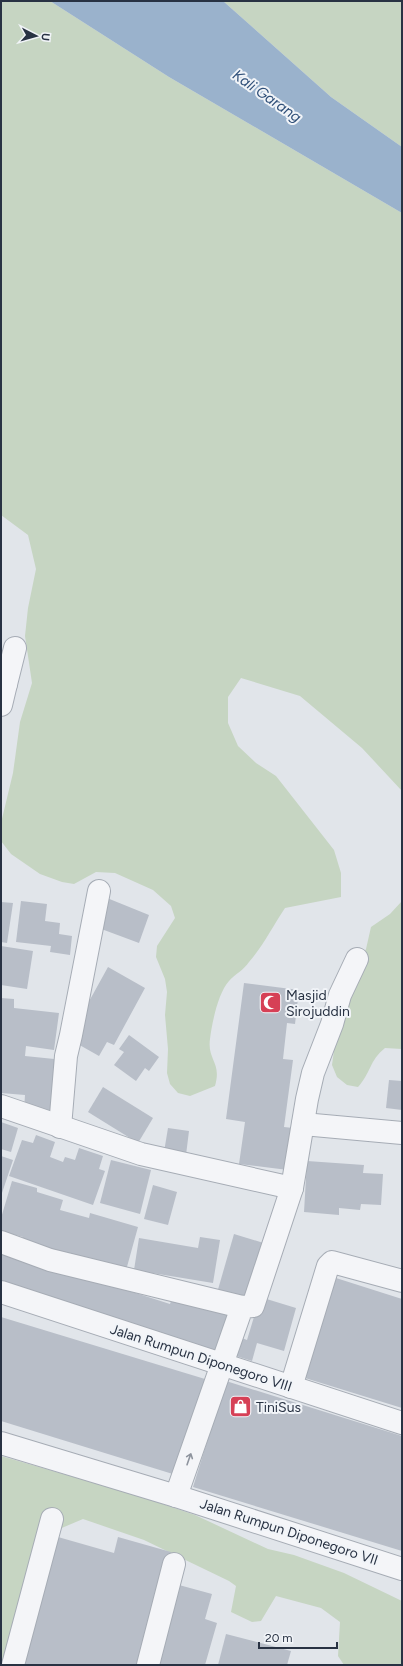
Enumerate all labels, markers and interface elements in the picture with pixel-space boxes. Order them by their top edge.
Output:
north arrow [16,16,56,56]
text: U [39,32,52,42]
water label: Kali Garang [229,66,305,126]
place label: Masjid Sirojuddin [286,987,350,1020]
mosque icon: Masjid Sirojuddin [257,990,283,1016]
street label: Jalan Rumpun Diponegoro VIII [108,1321,294,1395]
shop icon: TiniSus [227,1394,253,1420]
place label: TiniSus [256,1399,301,1416]
one-way arrow [186,1452,193,1465]
street label: Jalan Rumpun Diponegoro VII [198,1495,380,1569]
scale bar [259,1624,337,1650]
text: 20 m [265,1631,293,1645]

